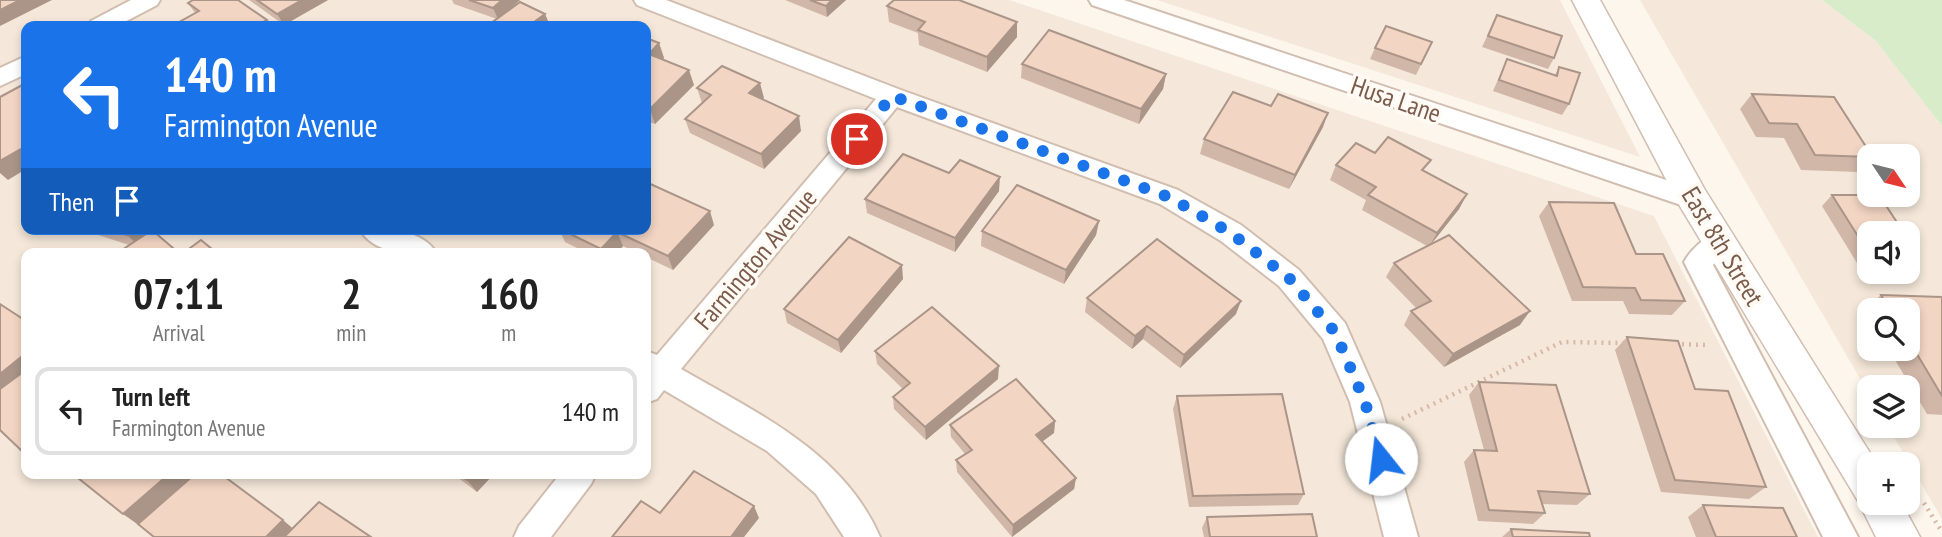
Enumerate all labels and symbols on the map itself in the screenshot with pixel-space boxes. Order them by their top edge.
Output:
street label: Husa Lane [1347,68,1445,130]
pin [827,109,887,169]
north arrow [1857,144,1920,206]
street label: East 8th Street [1675,181,1771,311]
street label: Farmington Avenue [687,182,823,336]
position arrow [1344,422,1418,496]

